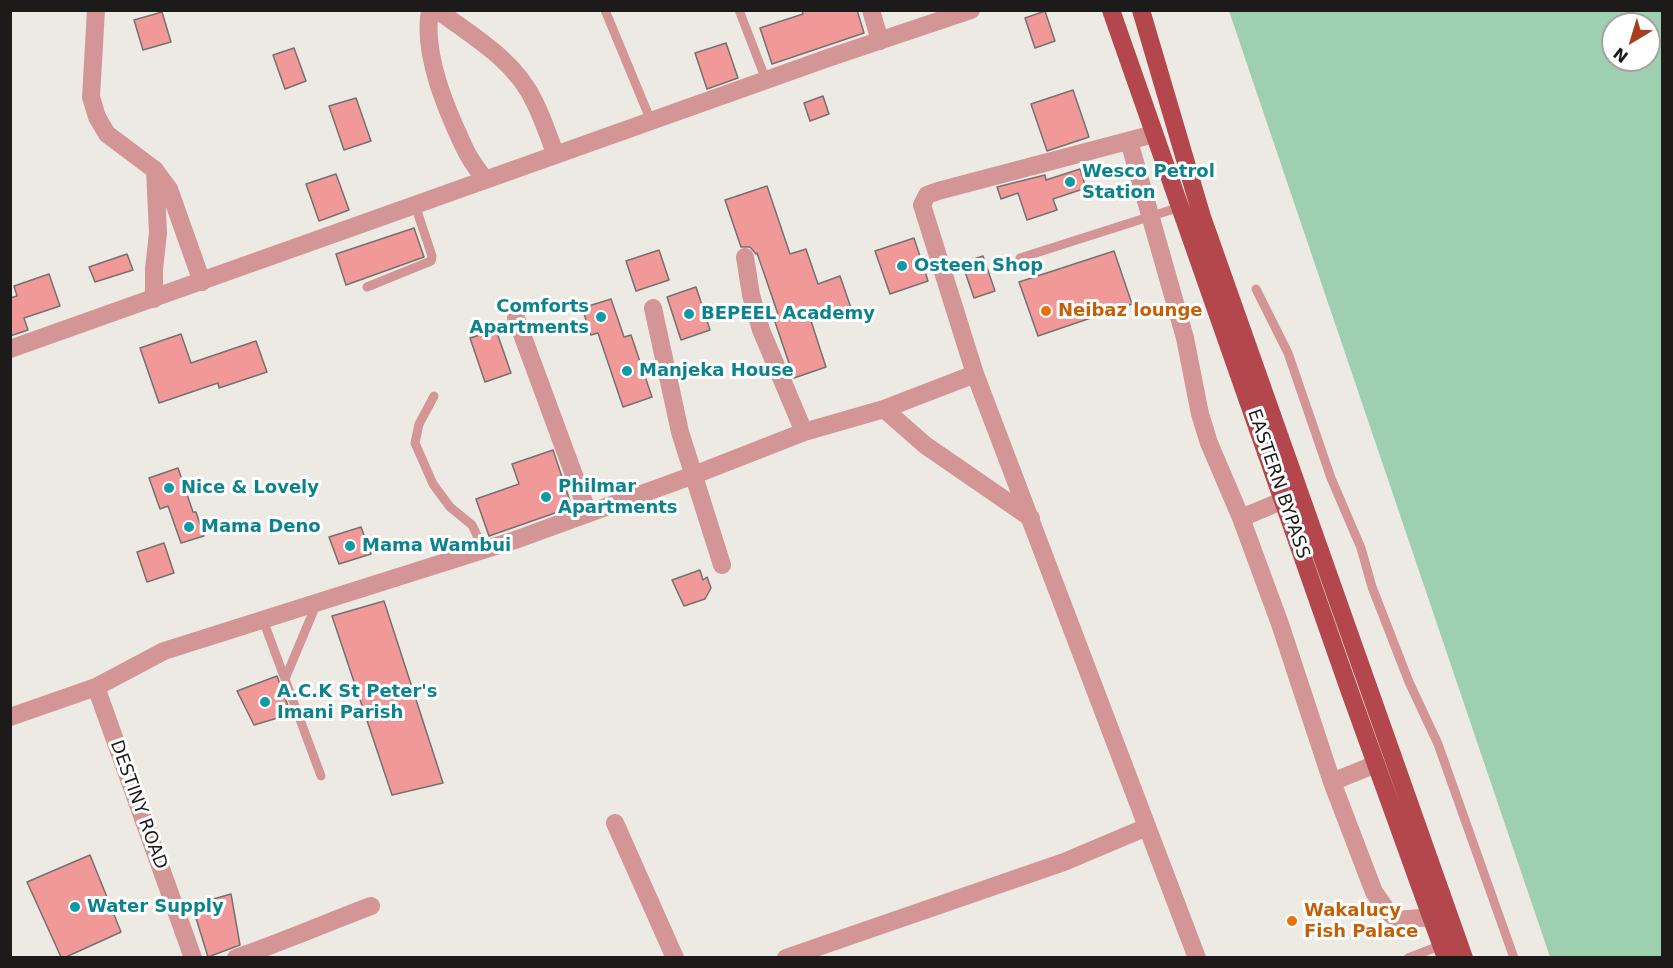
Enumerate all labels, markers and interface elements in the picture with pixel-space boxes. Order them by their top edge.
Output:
north arrow [1601,12,1661,72]
text: N [1610,43,1632,67]
place label: Wesco Petrol Station [1082,161,1215,204]
marker: Wesco Petrol Station [1063,175,1077,189]
place label: Osteen Shop [914,255,1043,277]
marker: Osteen Shop [895,259,909,273]
place label: Comforts Apartments [469,296,589,338]
place label: Neibaz lounge [1058,300,1202,322]
place label: BEPEEL Academy [701,303,875,325]
marker: Neibaz lounge [1039,304,1053,318]
marker: BEPEEL Academy [682,307,696,321]
marker: Comforts Apartments [594,310,608,324]
place label: Manjeka House [639,360,794,382]
marker: Manjeka House [620,364,634,378]
street label: EASTERN BYPASS [1242,407,1314,561]
place label: Philmar Apartments [558,476,678,518]
place label: Nice & Lovely [181,477,319,499]
marker: Nice & Lovely [162,481,176,495]
marker: Philmar Apartments [539,490,553,504]
place label: Mama Deno [201,516,321,538]
marker: Mama Deno [182,520,196,534]
place label: Mama Wambui [362,535,511,557]
marker: Mama Wambui [343,539,357,553]
place label: A.C.K St Peter's Imani Parish [277,681,438,724]
marker: A.C.K St Peter's Imani Parish [258,695,272,709]
street label: DESTINY ROAD [105,738,171,872]
place label: Water Supply [87,896,224,918]
marker: Water Supply [68,900,82,914]
place label: Wakalucy Fish Palace [1304,900,1418,942]
marker: Wakalucy Fish Palace [1285,914,1299,928]

